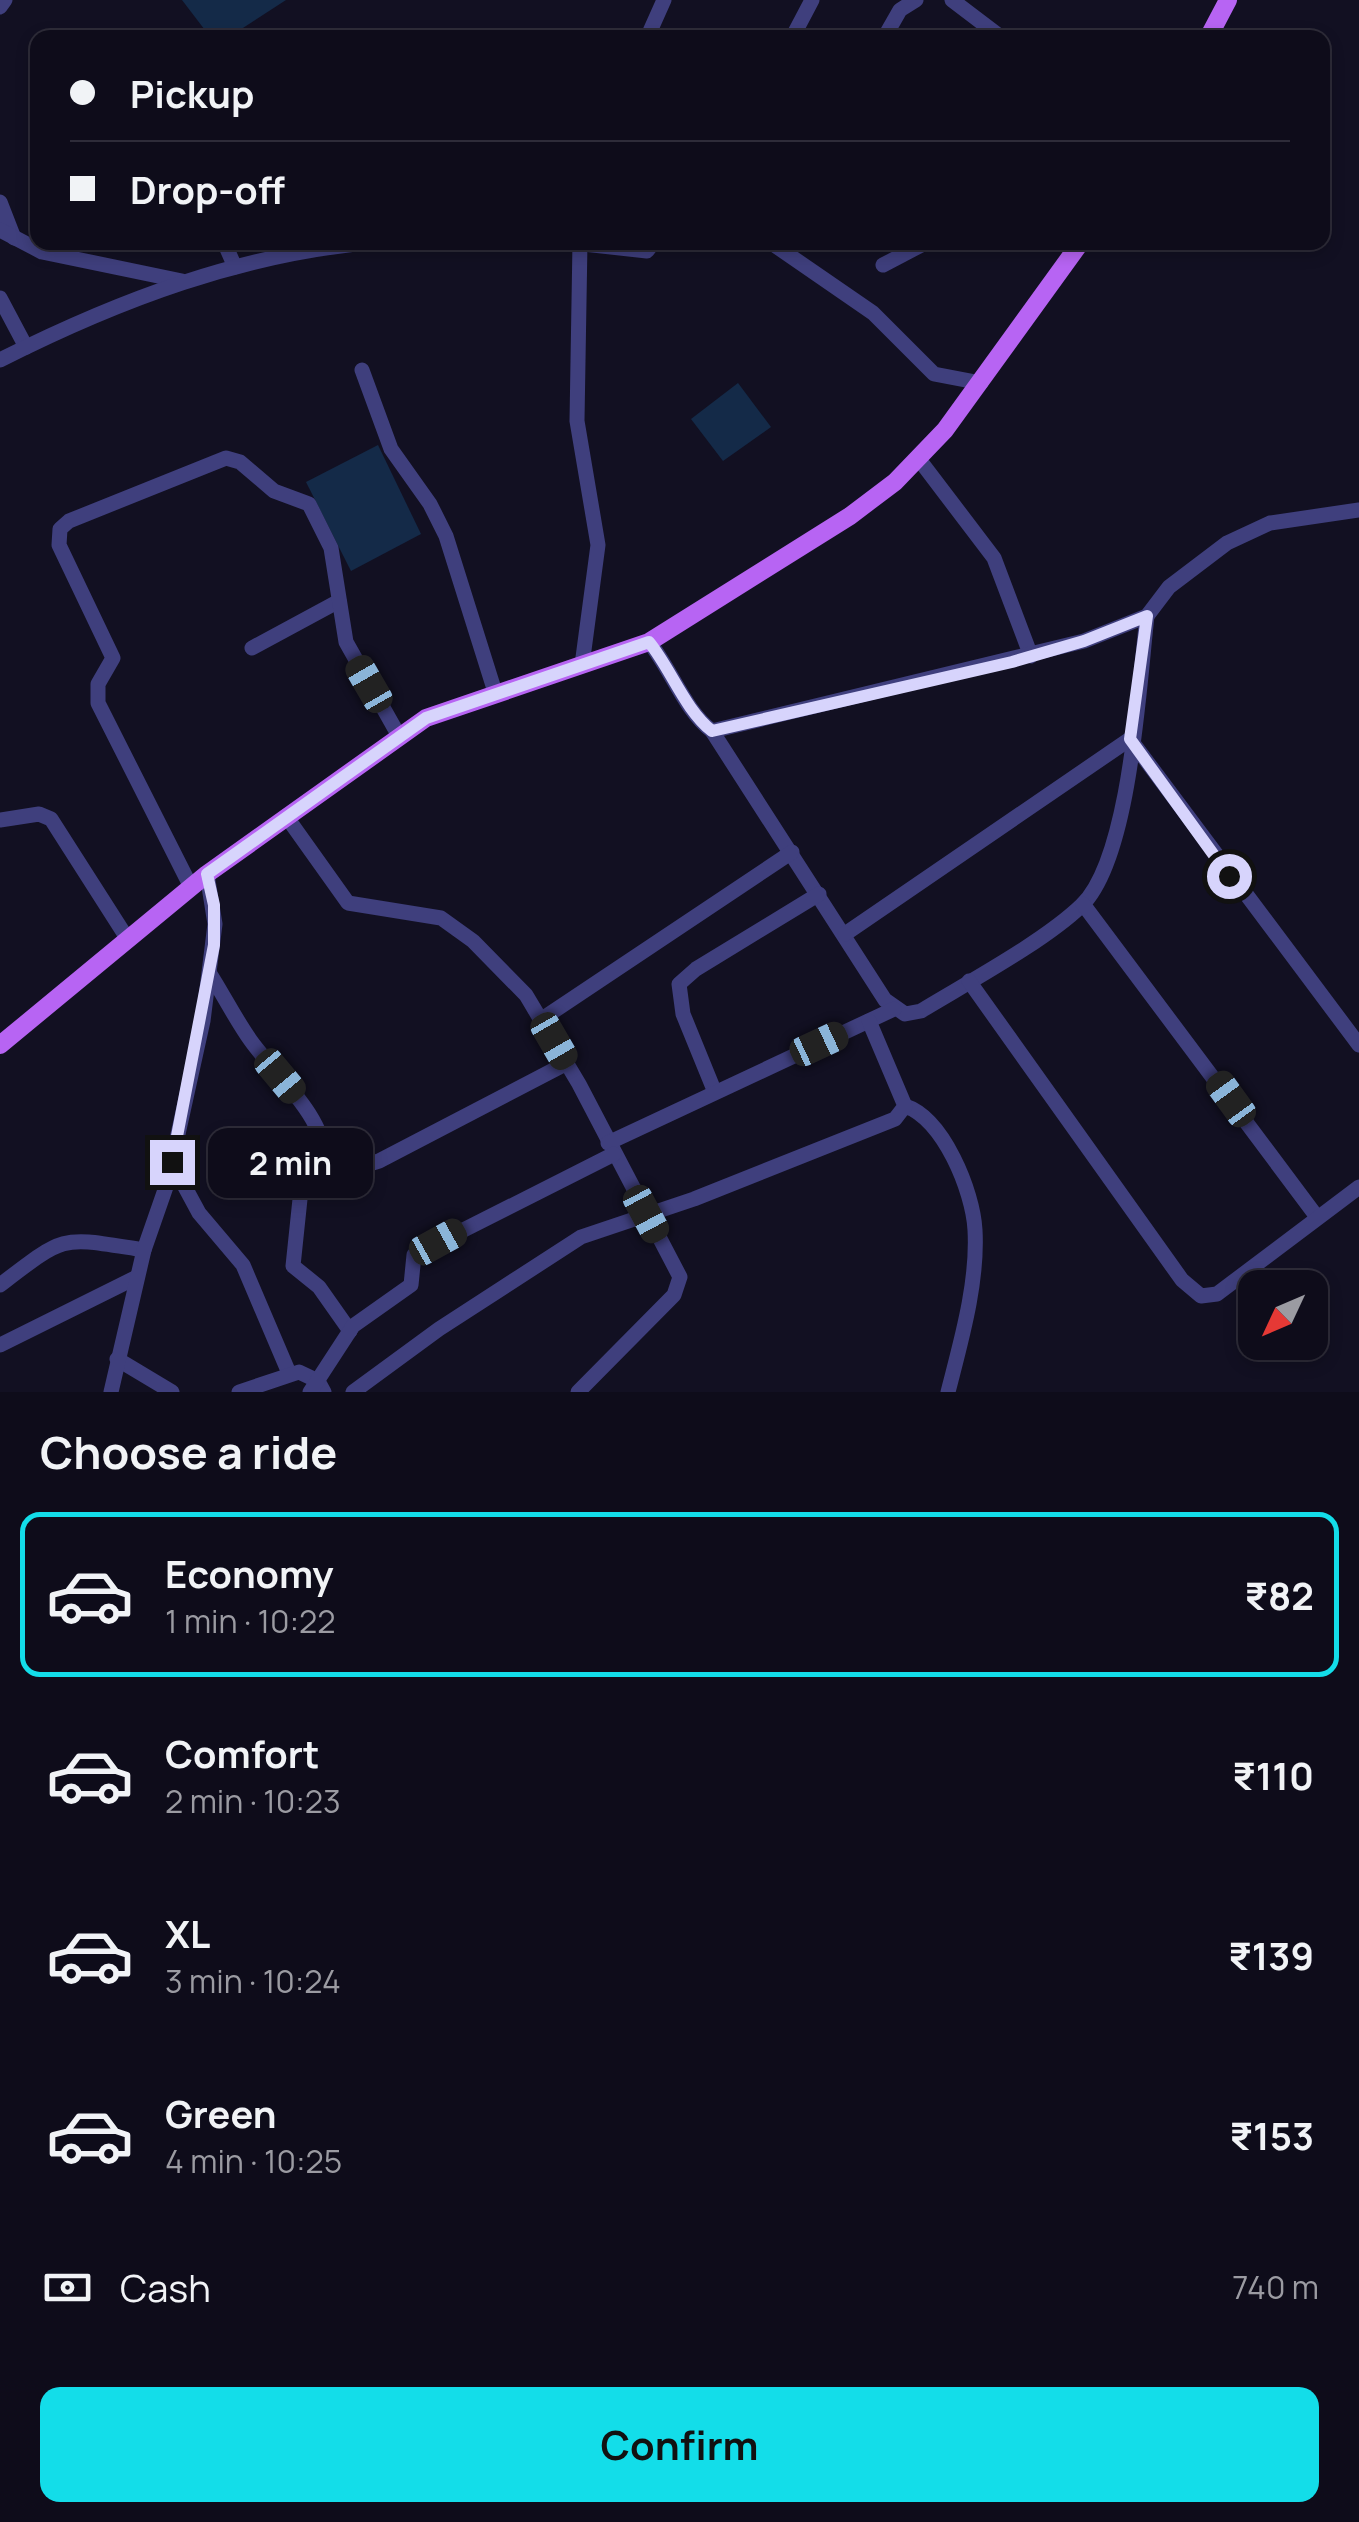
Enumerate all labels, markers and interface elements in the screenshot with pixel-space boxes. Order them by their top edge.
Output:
text: Pickup [130,67,254,119]
text: Drop-off [130,163,285,215]
car [341,651,397,717]
route start [1207,854,1252,899]
car [526,1008,582,1074]
car [785,1018,853,1070]
car [249,1043,311,1109]
car [1201,1066,1261,1132]
callout: 2 min [207,1127,372,1197]
route end [150,1140,195,1185]
text: 2 min [249,1141,332,1185]
car [619,1180,673,1248]
car [404,1214,472,1270]
north arrow [1238,1270,1328,1360]
map controls [1238,1270,1328,1360]
text: Choose a ride [40,1421,337,1483]
text: Economy [165,1547,334,1599]
icon: car [45,1550,135,1640]
text: ₹82 [1245,1569,1314,1621]
text: 1 min · 10:22 [165,1599,336,1643]
text: Comfort [165,1727,319,1779]
icon: car [45,1730,135,1820]
text: ₹110 [1232,1749,1314,1801]
text: 2 min · 10:23 [165,1779,341,1823]
text: XL [165,1907,210,1959]
icon: car [45,1910,135,2000]
text: ₹139 [1228,1929,1314,1981]
text: 3 min · 10:24 [165,1959,341,2003]
text: Green [165,2087,277,2139]
icon: car [45,2090,135,2180]
text: ₹153 [1230,2109,1314,2161]
text: 4 min · 10:25 [165,2139,342,2183]
icon: cash [40,2260,95,2315]
text: Cash [120,2261,211,2313]
text: 740 m [1232,2265,1319,2309]
button: Confirm [40,2387,1319,2502]

